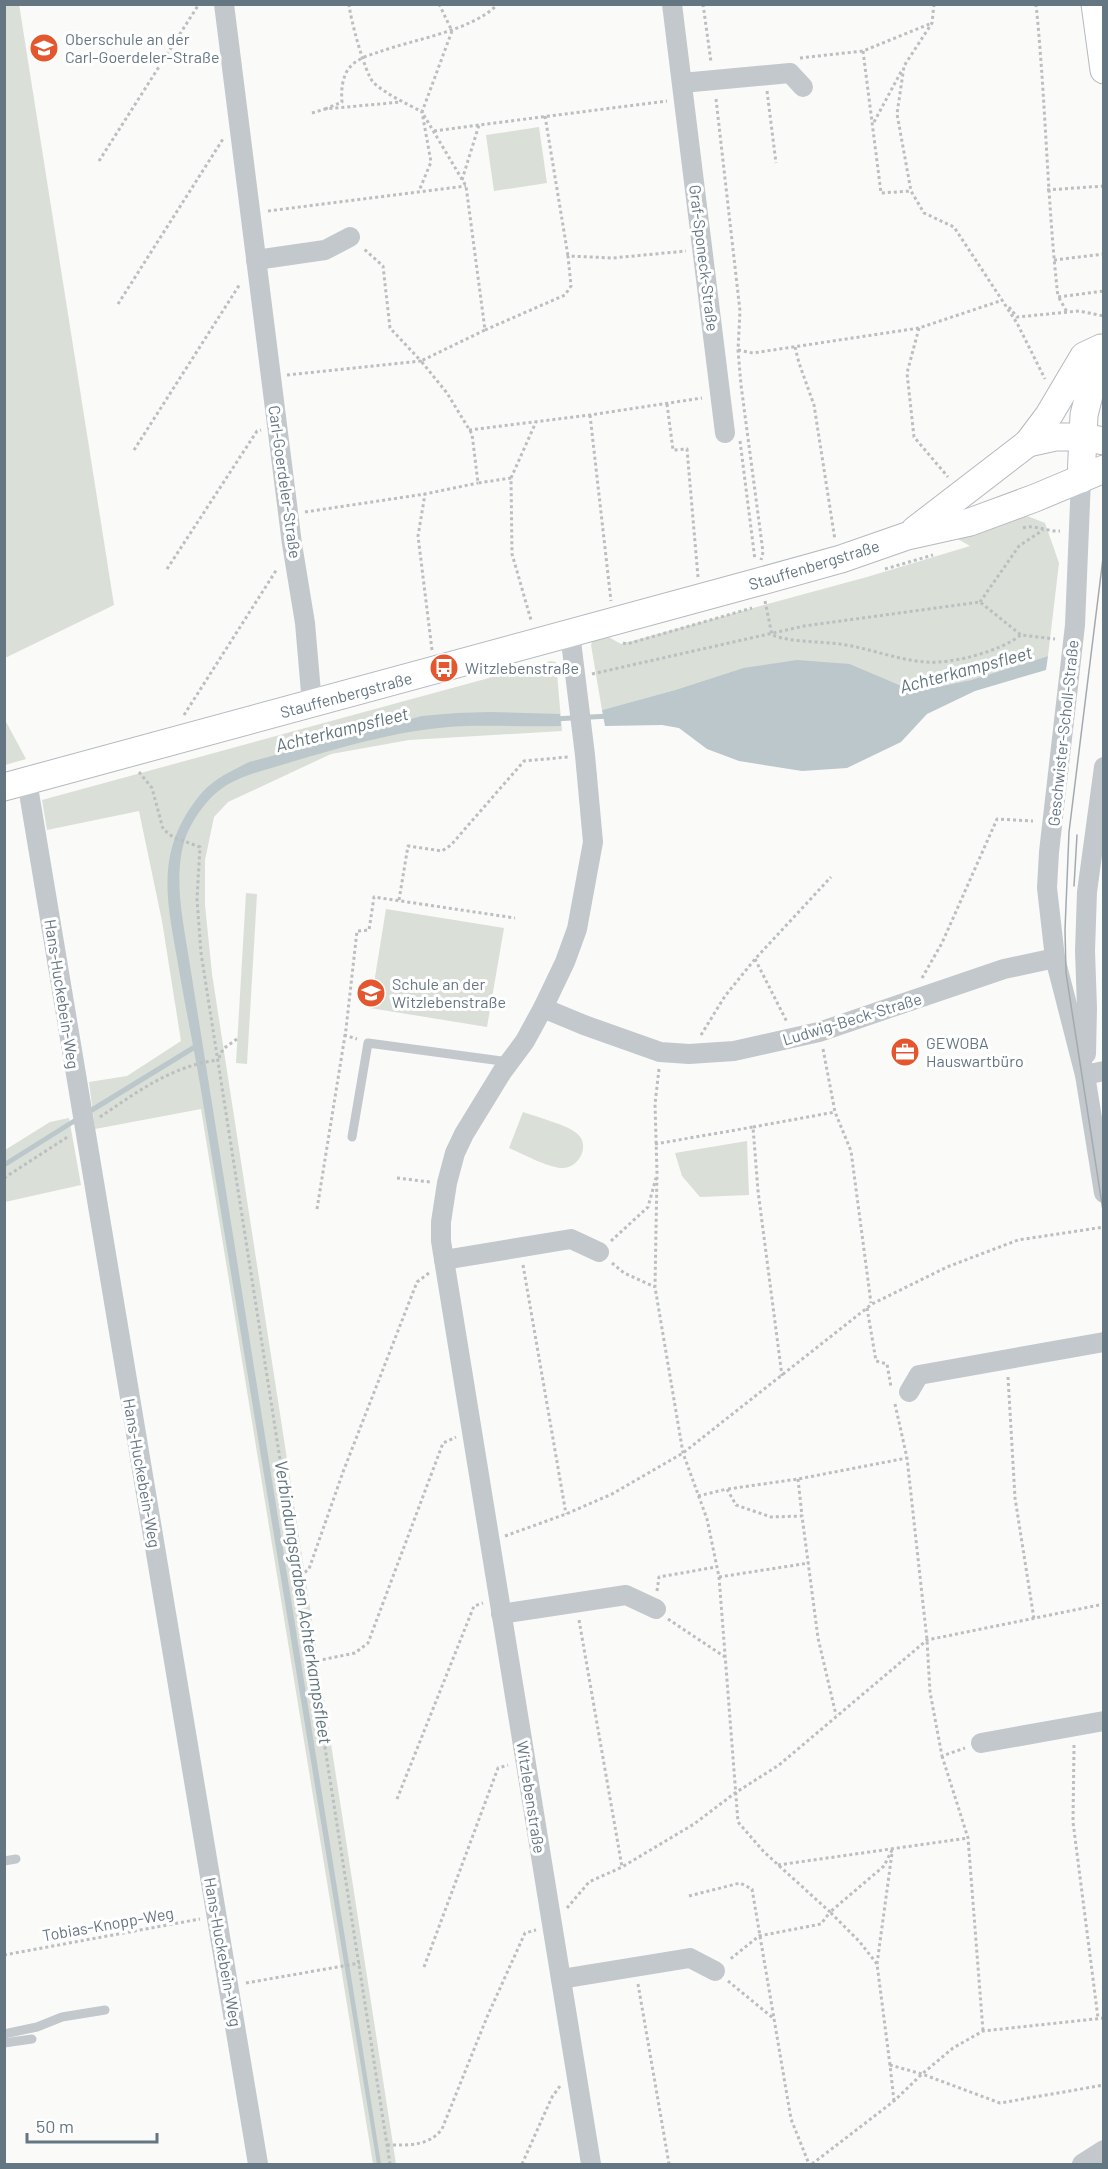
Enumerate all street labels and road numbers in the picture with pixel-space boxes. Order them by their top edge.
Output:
street label: Graf-Sponeck-Straße [686,183,723,332]
street label: Carl-Goerdeler-Straße [265,404,306,560]
street label: Stauffenbergstraße [746,536,882,593]
street label: Geschwister-Scholl-Straße [1043,639,1082,827]
street label: Stauffenbergstraße [278,668,414,721]
street label: Hans-Huckebein-Weg [41,918,84,1070]
street label: Ludwig-Beck-Straße [780,988,924,1049]
street label: Hans-Huckebein-Weg [120,1397,165,1549]
street label: Witzlebenstraße [513,1739,550,1855]
street label: Hans-Huckebein-Weg [201,1876,246,2028]
street label: Tobias-Knopp-Weg [41,1903,175,1944]

